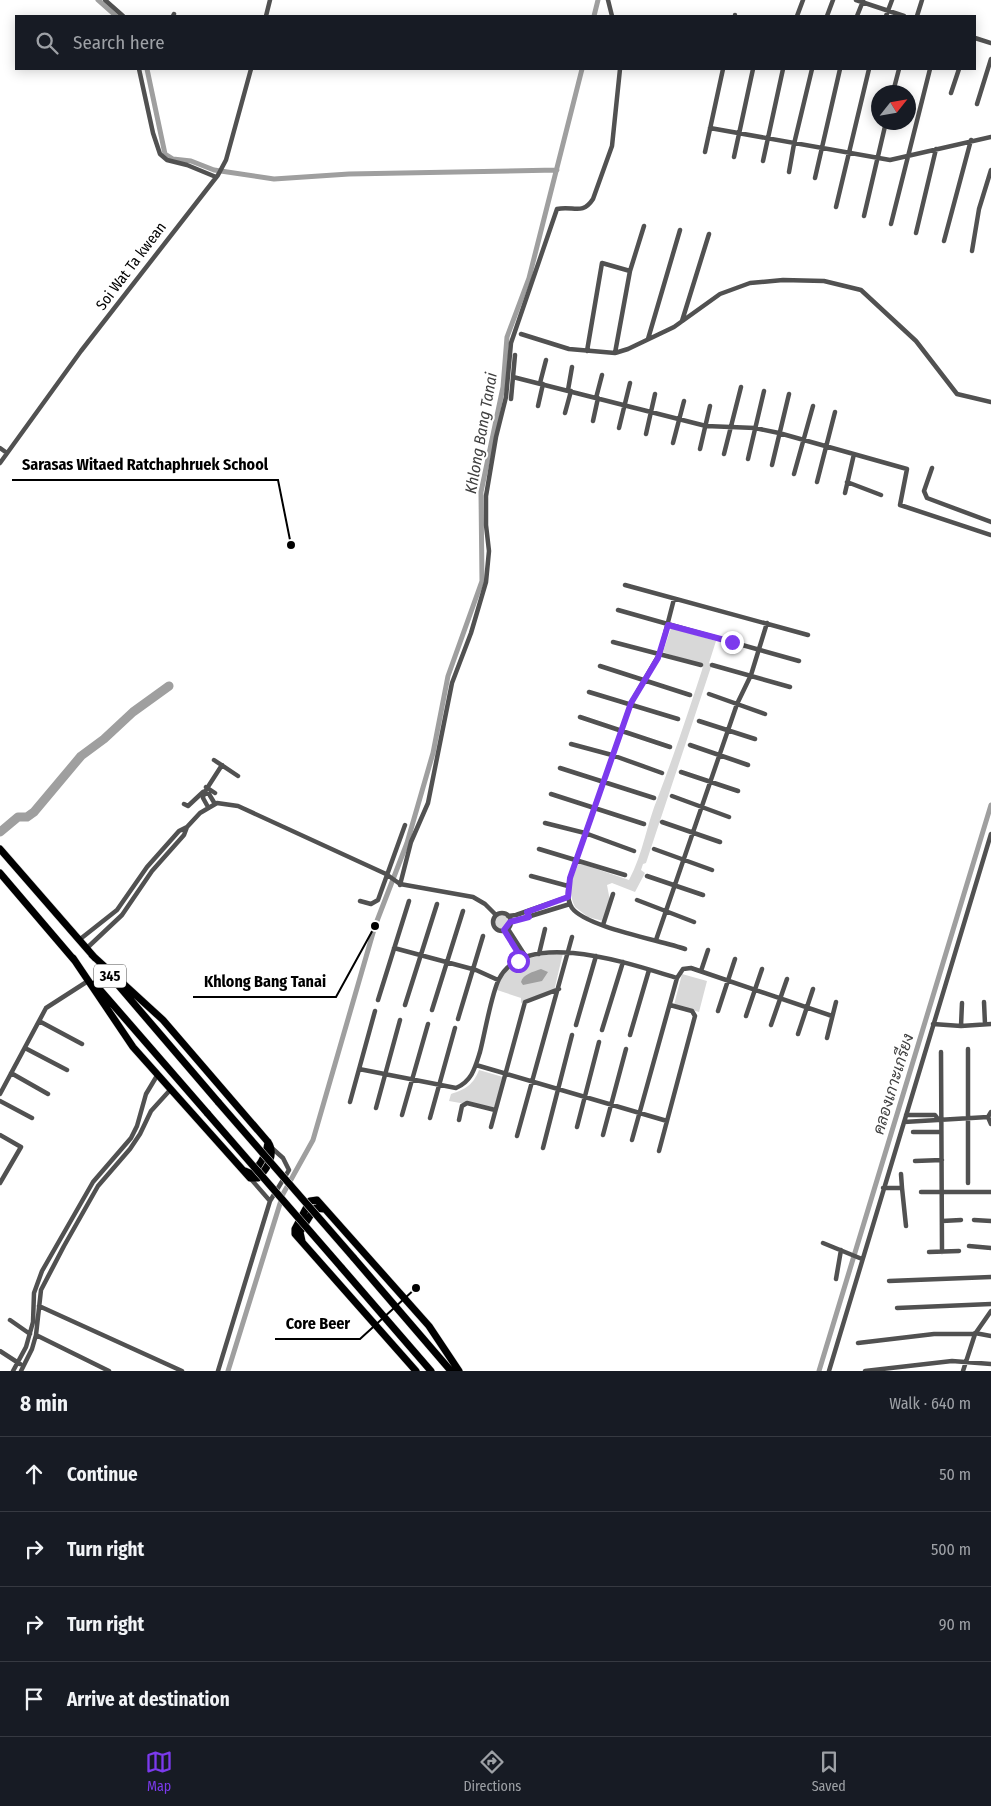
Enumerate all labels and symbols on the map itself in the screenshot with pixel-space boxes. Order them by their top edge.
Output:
north arrow [871,85,916,130]
street label: Soi Wat Ta kwean [92,218,170,314]
water label: Khlong Bang Tanai [461,371,501,495]
callout: Sarasas Witaed Ratchaphruek School [12,449,278,480]
text: Sarasas Witaed Ratchaphruek School [22,455,269,474]
route end [721,631,744,654]
route start [507,950,530,973]
road number: 345 [94,964,126,988]
callout: Khlong Bang Tanai [193,966,336,997]
text: Khlong Bang Tanai [204,972,326,991]
water label: คลองเกาะเกรียง [867,1031,917,1137]
callout: Core Beer [275,1308,360,1339]
text: Core Beer [286,1314,350,1333]

